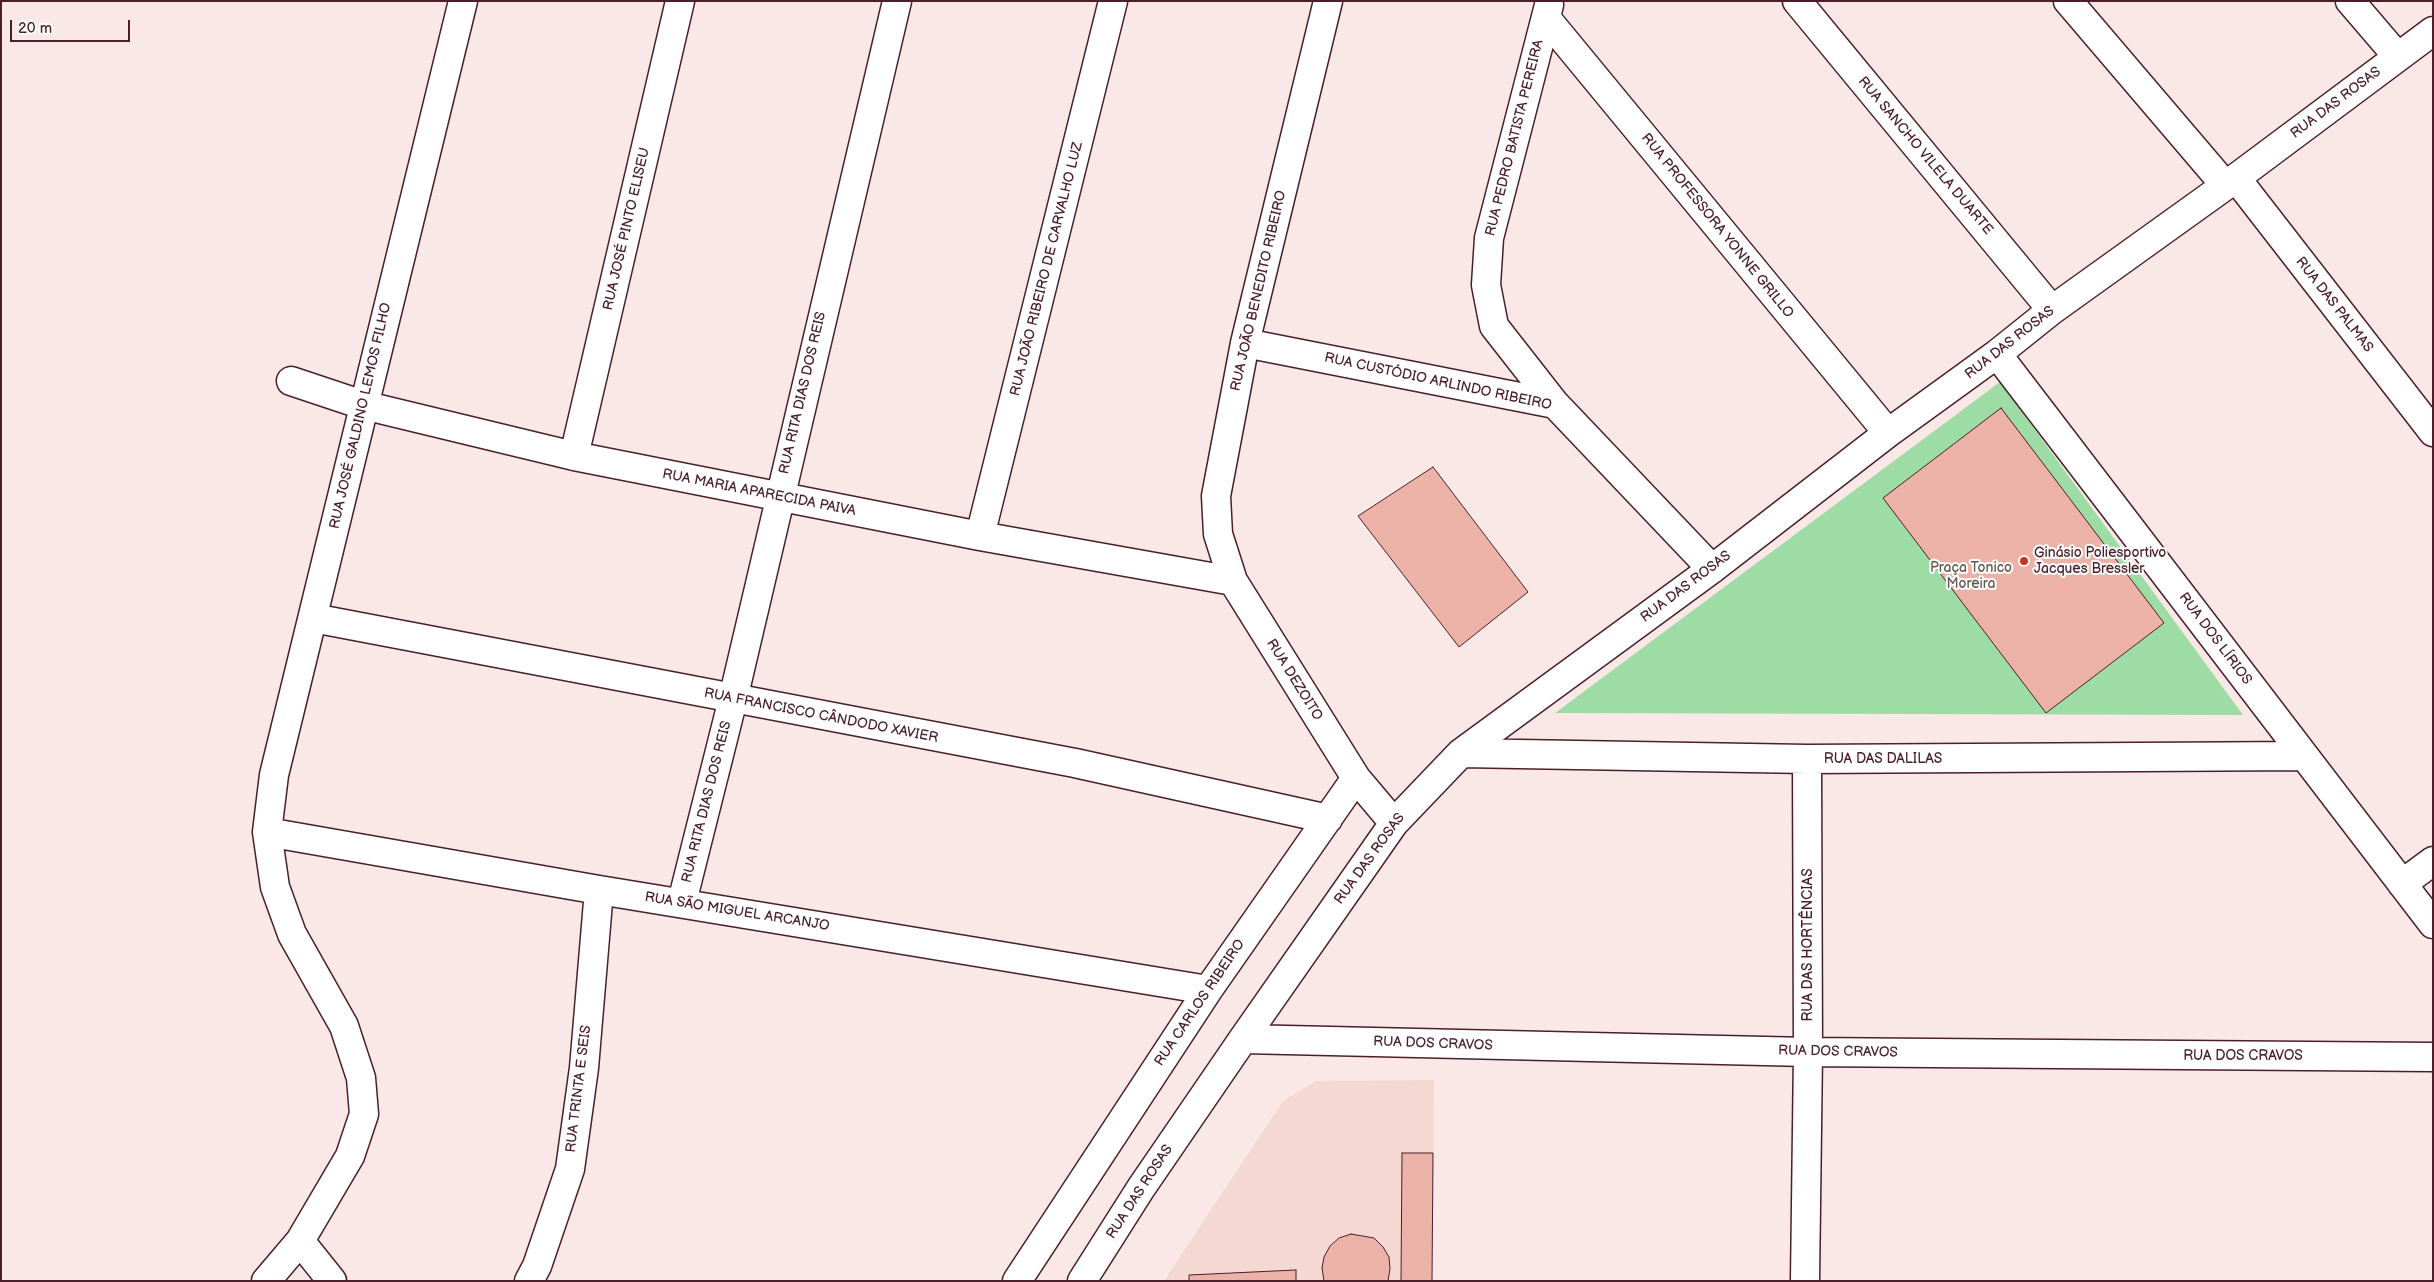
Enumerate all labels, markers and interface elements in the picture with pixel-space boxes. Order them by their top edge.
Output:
scale bar [12,10,132,42]
text: 20 m [18,19,52,38]
street label: RUA PEDRO BATISTA PEREIRA [1482,38,1548,238]
street label: RUA DAS ROSAS [2287,64,2385,142]
street label: RUA SANCHO VILELA DUARTE [1854,74,1996,238]
street label: RUA PROFESSORA YONNE GRILLO [1637,130,1797,322]
street label: RUA JOÃO RIBEIRO DE CARVALHO LUZ [1007,140,1087,398]
street label: RUA JOSÉ PINTO ELISEU [600,146,654,312]
street label: RUA JOÃO BENEDITO RIBEIRO [1228,189,1290,393]
street label: RUA DAS PALMAS [2292,254,2376,356]
street label: RUA JOSÉ GALDINO LEMOS FILHO [327,301,395,531]
street label: RUA DAS ROSAS [1962,303,2058,383]
street label: RUA RITA DIAS DOS REIS [776,310,830,476]
street label: RUA CUSTÓDIO ARLINDO RIBEIRO [1323,350,1553,414]
street label: RUA MARIA APARECIDA PAIVA [661,466,857,520]
place label: Ginásio Poliesportivo Jacques Bressler [2034,545,2166,578]
street label: RUA DAS ROSAS [1637,548,1735,626]
marker: Ginásio Poliesportivo Jacques Bressler [2018,555,2030,567]
park label: Praça Tonico Moreira [1930,560,2012,592]
street label: RUA DOS LÍRIOS [2175,590,2255,688]
street label: RUA DEZOITO [1262,636,1326,724]
street label: RUA FRANCISCO CÂNDODO XAVIER [702,685,940,747]
street label: RUA RITA DIAS DOS REIS [679,719,735,885]
street label: RUA DAS DALILAS [1824,751,1942,767]
street label: RUA DAS ROSAS [1331,810,1409,908]
street label: RUA DAS HORTÊNCIAS [1800,868,1816,1022]
street label: RUA SÃO MIGUEL ARCANJO [643,889,831,935]
street label: RUA CARLOS RIBEIRO [1151,936,1249,1070]
street label: RUA TRINTA E SEIS [563,1024,595,1154]
street label: RUA DOS CRAVOS [1373,1034,1493,1054]
street label: RUA DOS CRAVOS [1778,1043,1898,1061]
street label: RUA DOS CRAVOS [2183,1048,2303,1064]
street label: RUA DAS ROSAS [1103,1142,1177,1242]

